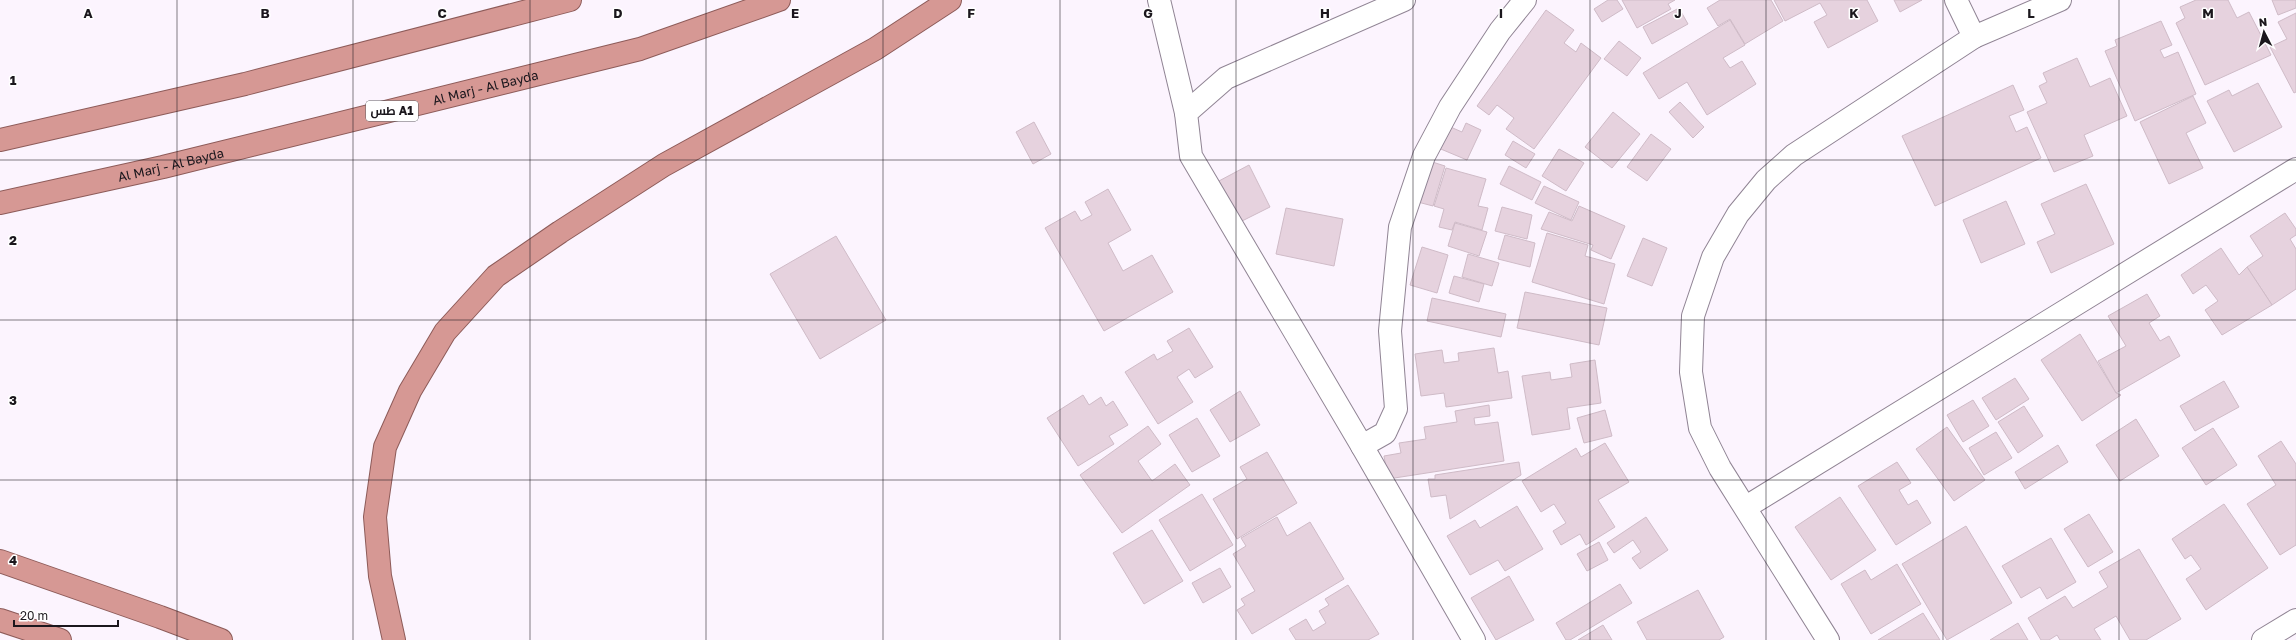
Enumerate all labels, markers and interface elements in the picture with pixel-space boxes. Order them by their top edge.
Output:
text: A [83,5,93,21]
text: B [260,5,270,21]
text: C [437,5,447,21]
text: D [613,5,623,21]
text: E [791,5,799,21]
text: F [967,5,975,21]
text: G [1143,5,1153,21]
text: H [1320,5,1330,21]
text: I [1499,5,1503,21]
text: J [1674,5,1682,21]
text: K [1849,5,1859,21]
text: L [2027,5,2035,21]
text: M [2202,5,2214,21]
north arrow [2244,12,2284,52]
text: N [2258,15,2268,28]
street label: Al Marj - Al Bayda [431,66,540,108]
text: 1 [10,72,17,88]
road number: طس A1 [366,101,418,121]
street label: Al Marj - Al Bayda [116,144,225,185]
text: 2 [9,232,17,248]
text: 3 [9,392,17,408]
text: 4 [9,552,17,568]
scale bar [14,602,118,628]
text: 20 m [20,608,48,623]

